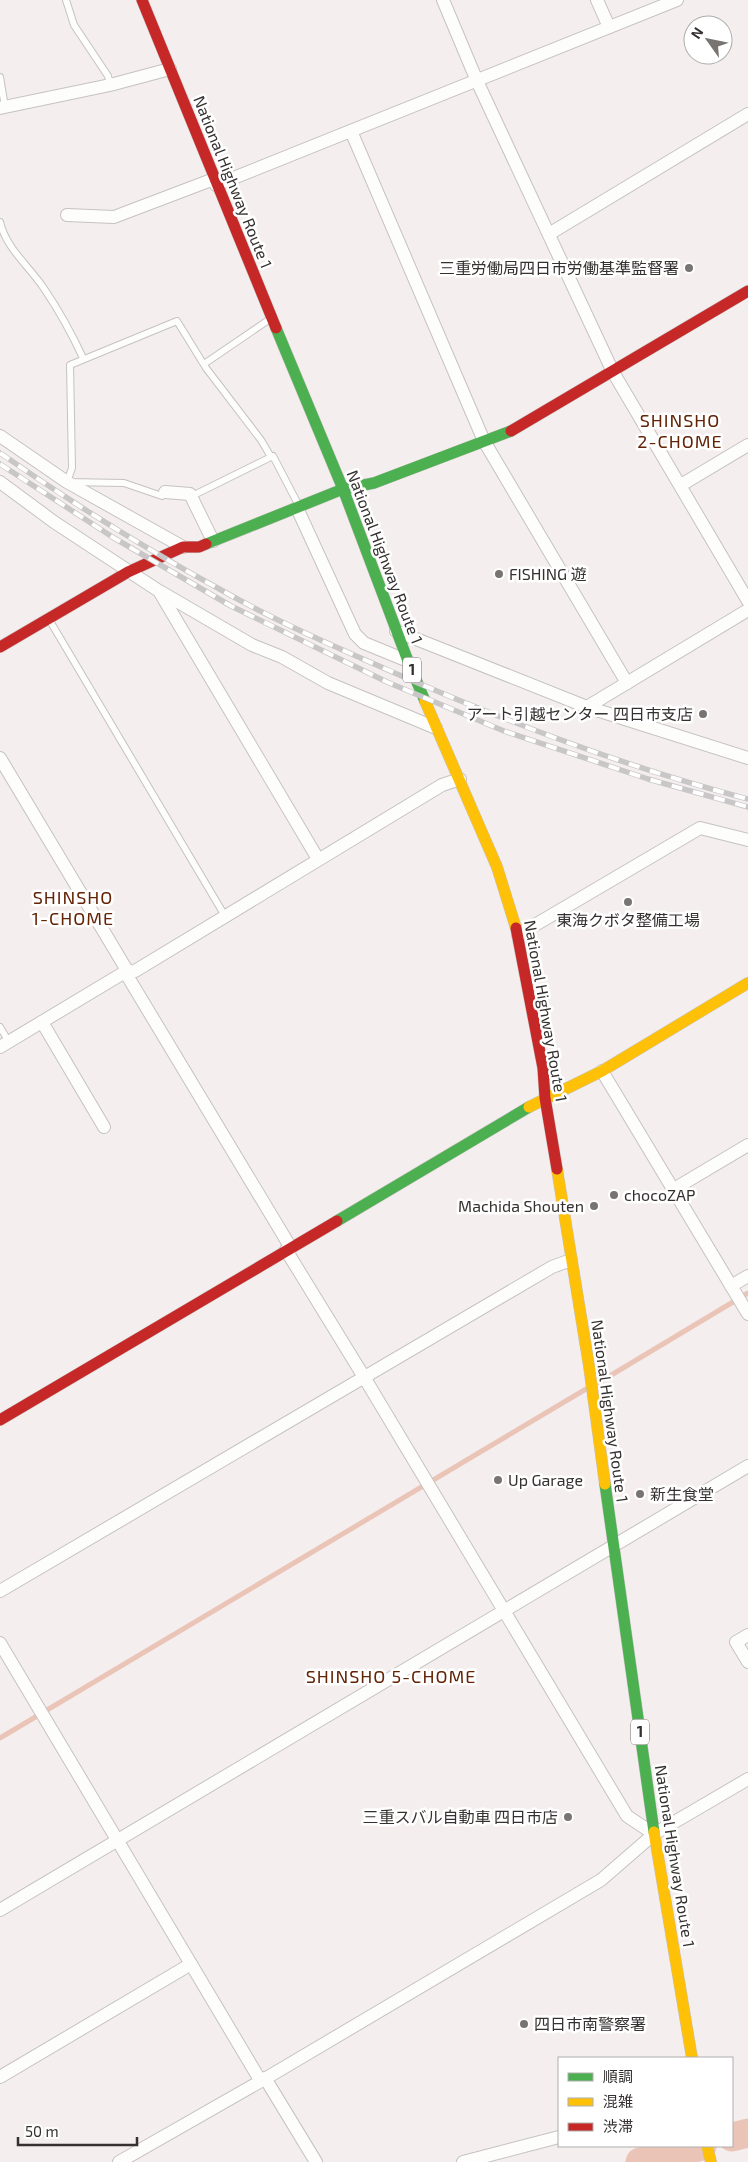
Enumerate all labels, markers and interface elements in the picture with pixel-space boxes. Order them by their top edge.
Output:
north arrow [683,15,733,65]
text: N [687,24,707,42]
street label: National Highway Route 1 [190,93,277,271]
place label: 三重労働局四日市労働基準監督署 [439,258,679,277]
marker: 三重労働局四日市労働基準監督署 [683,262,695,274]
district label: SHINSHO 2-CHOME [637,409,723,452]
street label: National Highway Route 1 [344,467,427,646]
place label: FISHING 遊 [509,564,587,583]
marker: FISHING 遊 [493,568,505,580]
road number: 1 [403,658,421,682]
place label: アート引越センター 四日市支店 [466,704,693,723]
marker: アート引越センター 四日市支店 [697,708,709,720]
district label: SHINSHO 1-CHOME [32,886,114,929]
marker: 東海クボタ整備工場 [622,896,634,908]
place label: 東海クボタ整備工場 [556,910,700,929]
street label: National Highway Route 1 [521,918,572,1103]
place label: chocoZAP [624,1185,695,1204]
marker: chocoZAP [608,1189,620,1201]
place label: Machida Shouten [458,1196,584,1215]
marker: Machida Shouten [588,1200,600,1212]
street label: National Highway Route 1 [588,1318,633,1504]
place label: Up Garage [508,1470,583,1489]
marker: Up Garage [492,1474,504,1486]
place label: 新生食堂 [650,1484,714,1503]
marker: 新生食堂 [634,1488,646,1500]
district label: SHINSHO 5-CHOME [306,1665,476,1687]
road number: 1 [631,1720,649,1744]
street label: National Highway Route 1 [652,1763,699,1948]
place label: 三重スバル自動車 四日市店 [362,1807,558,1826]
marker: 三重スバル自動車 四日市店 [562,1811,574,1823]
place label: 四日市南警察署 [534,2014,646,2033]
marker: 四日市南警察署 [518,2018,530,2030]
legend [558,2057,733,2147]
text: 順調 [603,2067,633,2085]
text: 混雑 [603,2092,633,2110]
scale bar [18,2114,136,2146]
text: 渋滞 [603,2117,633,2135]
text: 50 m [25,2122,59,2140]

